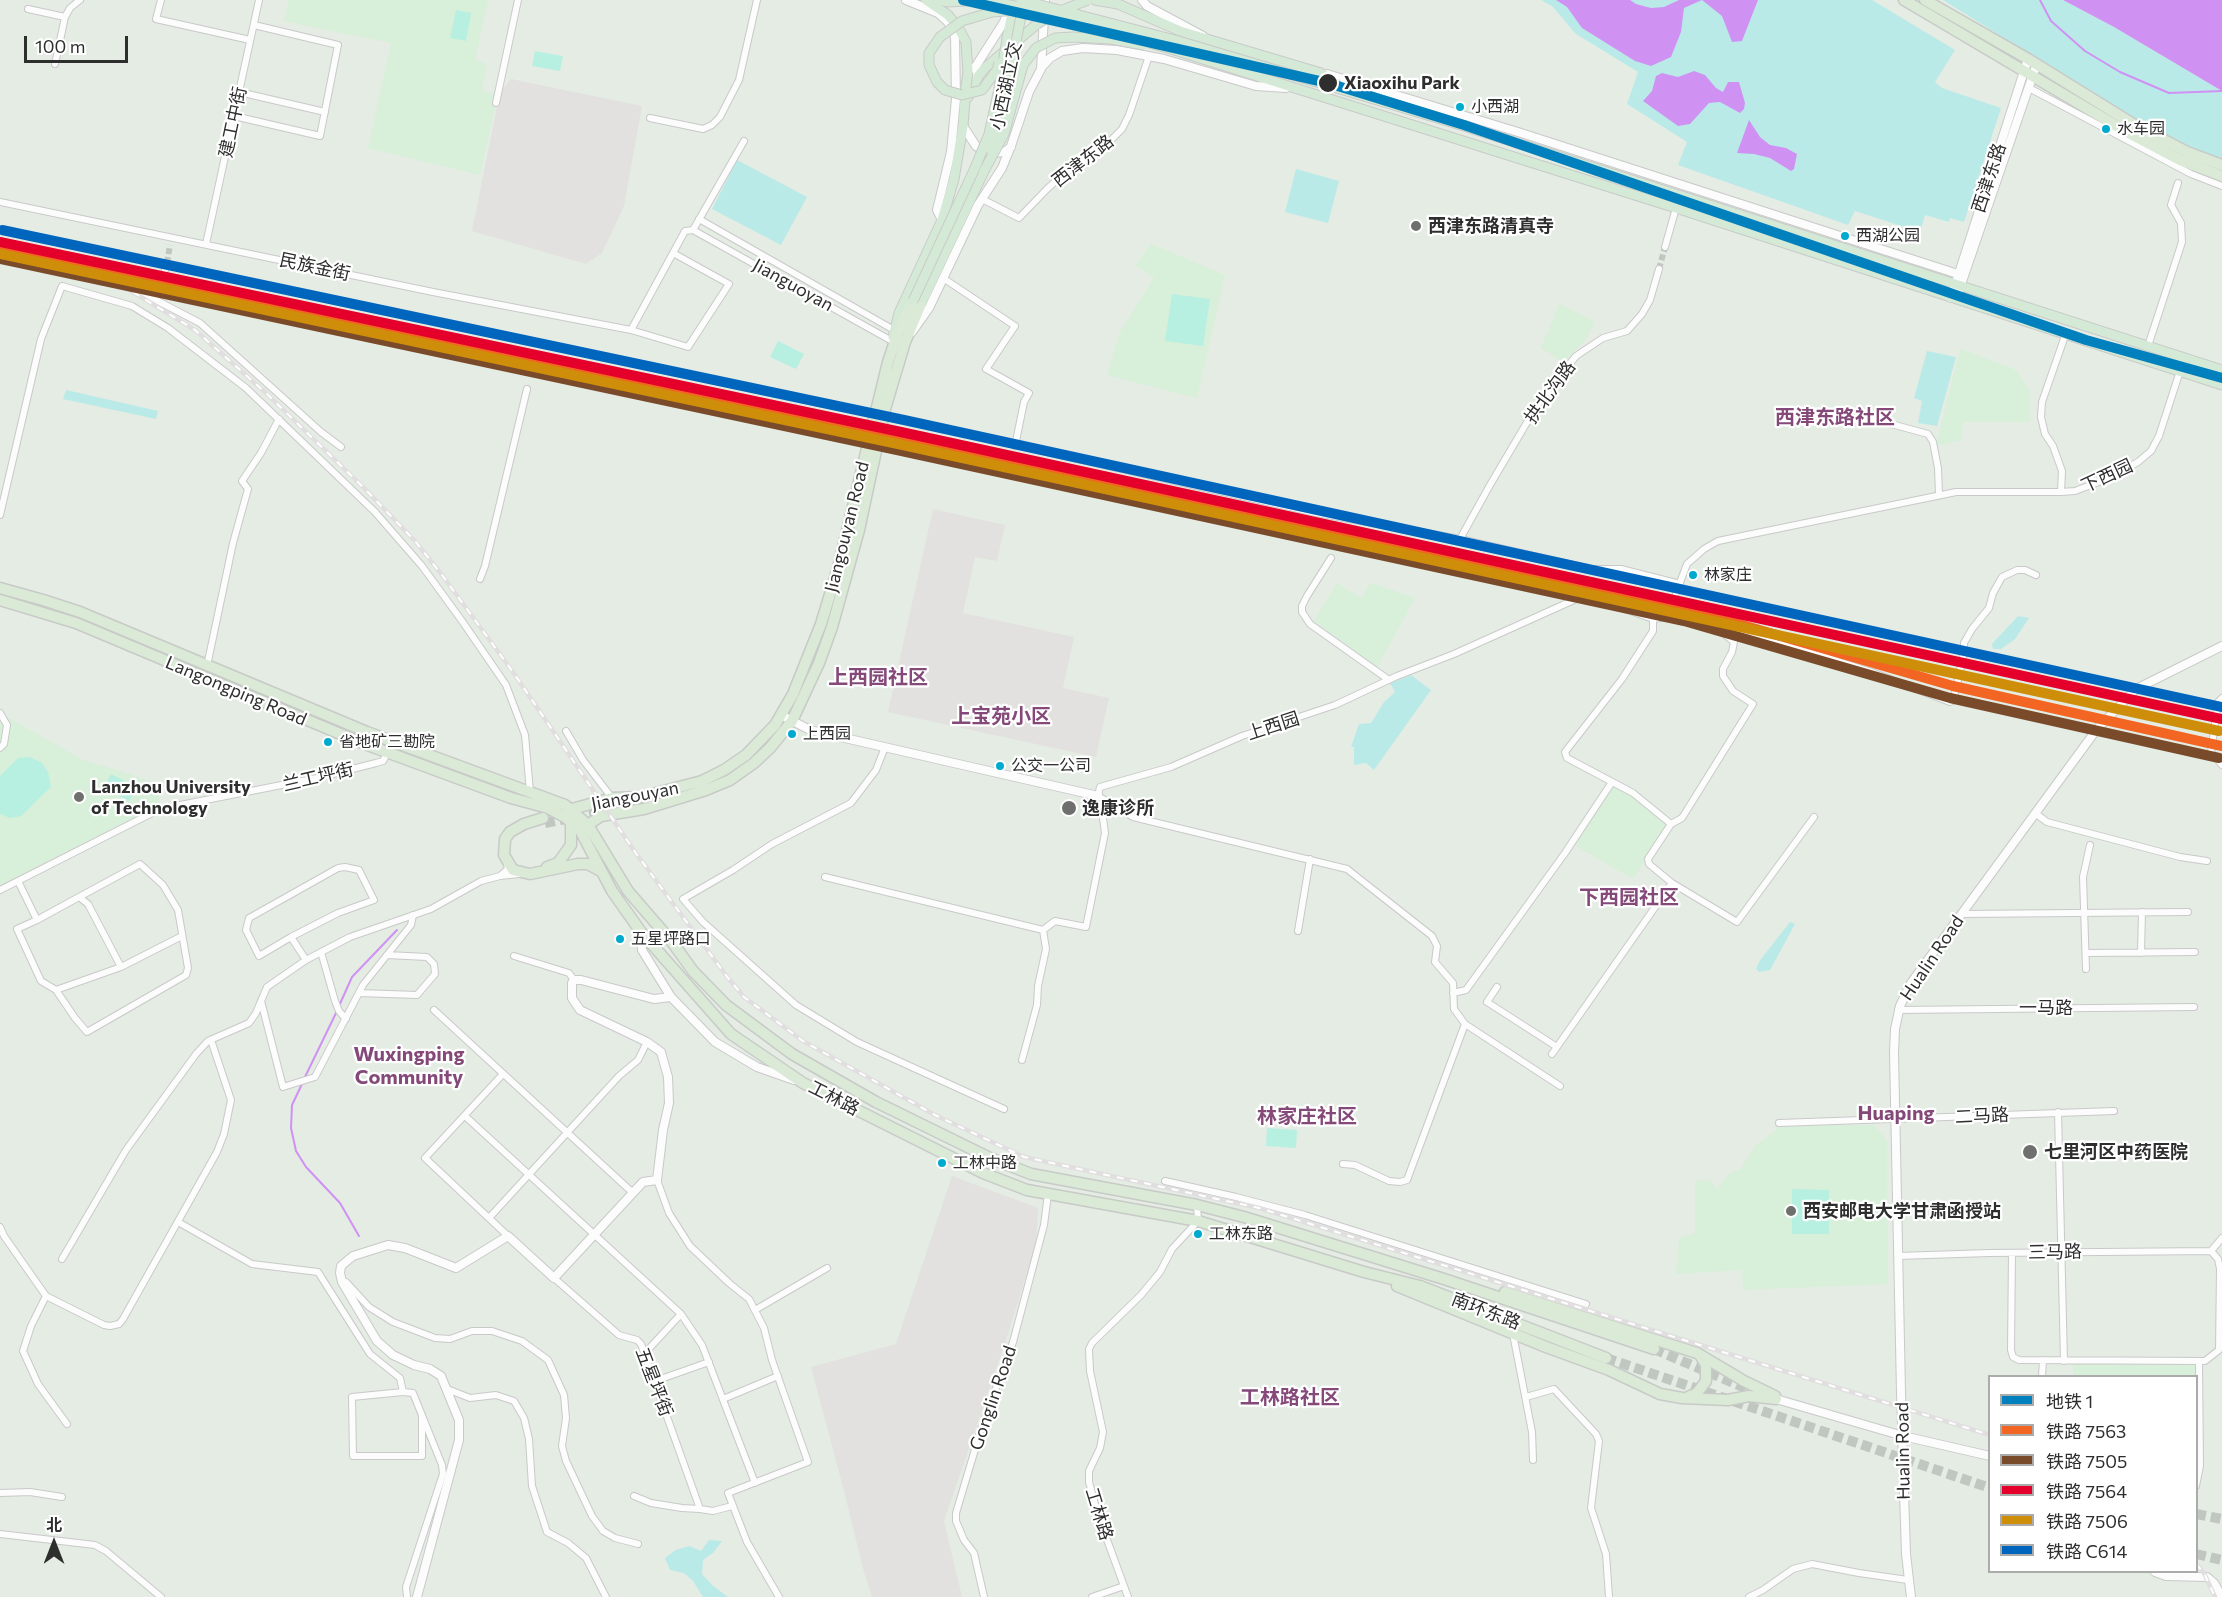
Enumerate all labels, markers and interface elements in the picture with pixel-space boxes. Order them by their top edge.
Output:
scale bar [27,24,130,62]
text: 100 m [35,35,85,57]
street label: 小西湖立交 [986,40,1026,132]
marker: Xiaoxihu Park [1317,72,1339,94]
place label: Xiaoxihu Park [1344,72,1460,94]
street label: 建工中街 [215,85,251,159]
place label: 小西湖 [1471,97,1519,117]
marker: 小西湖 [1454,101,1466,113]
place label: 水车园 [2117,119,2165,139]
marker: 水车园 [2100,123,2112,135]
street label: 西津东路 [1048,130,1118,192]
street label: 西津东路 [1968,140,2010,216]
place label: 西津东路清真寺 [1428,215,1554,237]
marker: 西津东路清真寺 [1409,219,1423,233]
place label: 西湖公园 [1856,226,1920,246]
marker: 西湖公园 [1839,230,1851,242]
street label: 民族金街 [278,249,352,285]
street label: Jianguoyan [749,254,837,316]
street label: 拱北沟路 [1520,357,1580,427]
district label: 西津东路社区 [1775,405,1895,429]
street label: 下西园 [2078,455,2136,497]
street label: Jiangouyan Road [820,459,874,595]
place label: 林家庄 [1704,565,1752,585]
marker: 林家庄 [1687,569,1699,581]
street label: Langongping Road [162,652,310,730]
district label: 上西园社区 [828,665,928,689]
district label: 上宝苑小区 [951,704,1051,728]
street label: 上西园 [1244,707,1302,745]
place label: 上西园 [803,724,851,744]
marker: 上西园 [786,728,798,740]
place label: 省地矿三勘院 [339,732,435,752]
marker: 省地矿三勘院 [322,736,334,748]
place label: 公交一公司 [1011,756,1091,776]
street label: 兰工坪街 [280,758,356,796]
marker: 公交一公司 [994,760,1006,772]
place label: Lanzhou University of Technology [91,776,251,818]
street label: Jiangouyan [589,777,681,815]
marker: Lanzhou University of Technology [72,790,86,804]
place label: 逸康诊所 [1082,797,1154,819]
marker: 逸康诊所 [1060,799,1078,817]
district label: 下西园社区 [1579,885,1679,909]
street label: Hualin Road [1896,911,1968,1005]
place label: 五星坪路口 [631,929,711,949]
marker: 五星坪路口 [614,933,626,945]
street label: 一马路 [2019,997,2073,1019]
district label: Wuxingping Community [354,1042,464,1089]
street label: 工林路 [805,1076,863,1120]
district label: Huaping [1858,1101,1934,1125]
district label: 林家庄社区 [1257,1104,1357,1128]
street label: 二马路 [1954,1104,2010,1128]
place label: 七里河区中药医院 [2044,1141,2188,1163]
marker: 七里河区中药医院 [2021,1143,2039,1161]
place label: 工林中路 [953,1153,1017,1173]
marker: 工林中路 [936,1157,948,1169]
place label: 西安邮电大学甘肃函授站 [1803,1200,2001,1222]
marker: 西安邮电大学甘肃函授站 [1784,1204,1798,1218]
place label: 工林东路 [1209,1224,1273,1244]
marker: 工林东路 [1192,1228,1204,1240]
street label: 三马路 [2028,1241,2082,1263]
street label: 南环东路 [1449,1288,1523,1334]
street label: Gonglin Road [965,1343,1021,1453]
street label: 五星坪街 [631,1345,677,1419]
legend [1988,1375,2198,1573]
district label: 工林路社区 [1240,1385,1340,1409]
text: 地铁 1 [2046,1390,2093,1412]
street label: Hualin Road [1891,1402,1915,1500]
text: 铁路 7563 [2046,1420,2126,1442]
text: 铁路 7505 [2046,1450,2127,1472]
text: 铁路 7564 [2046,1480,2127,1502]
street label: 工林路 [1081,1485,1117,1543]
text: 铁路 7506 [2046,1510,2128,1532]
north arrow [24,1513,84,1573]
text: 北 [46,1515,62,1534]
text: 铁路 C614 [2046,1540,2127,1562]

